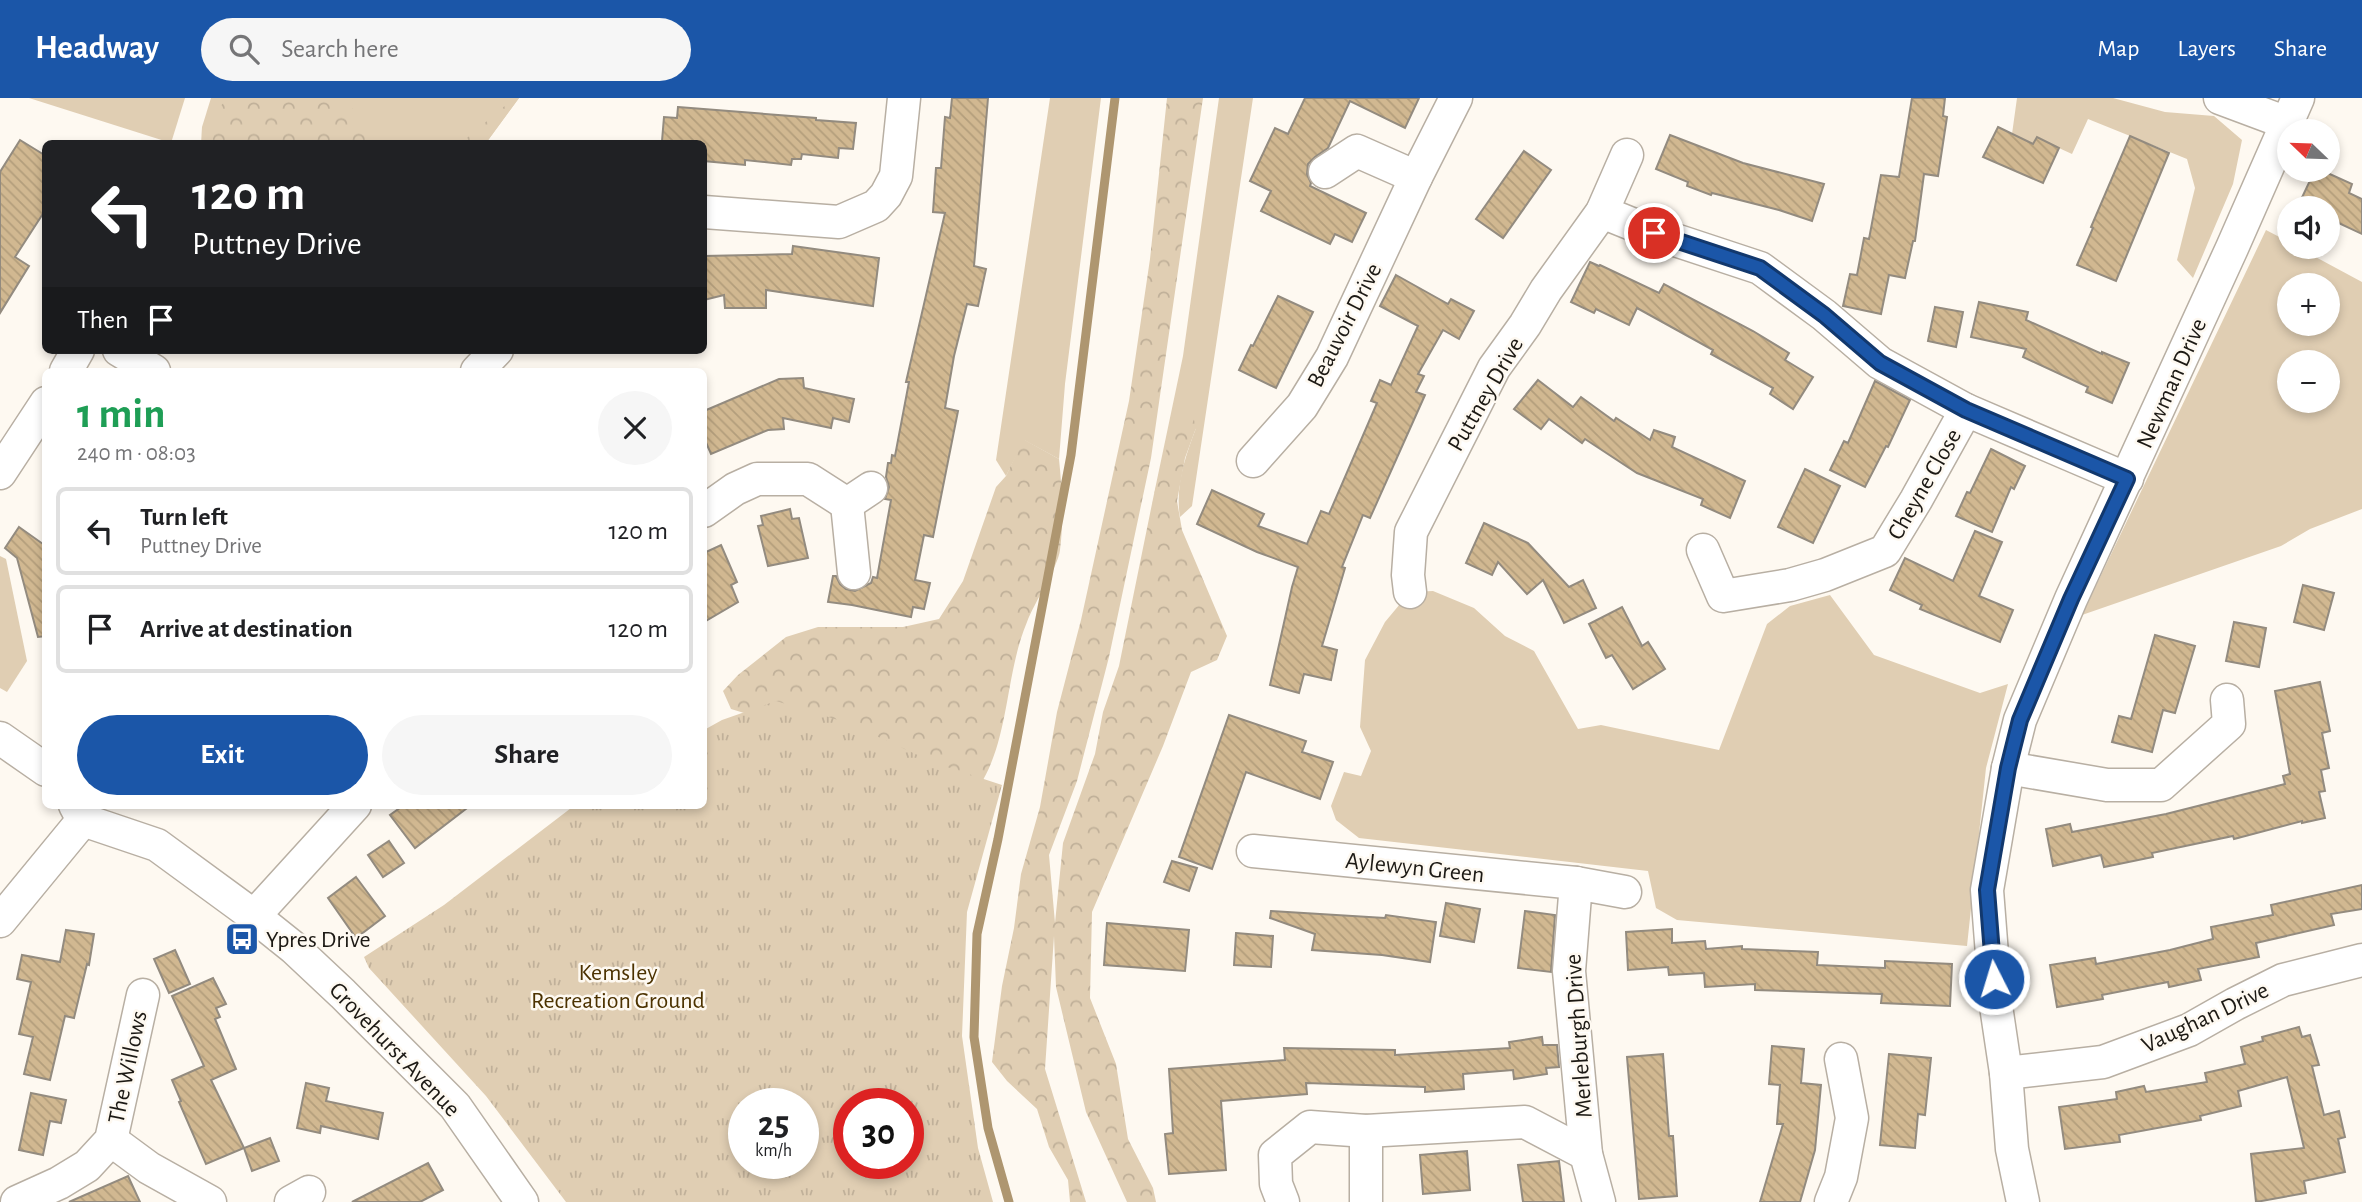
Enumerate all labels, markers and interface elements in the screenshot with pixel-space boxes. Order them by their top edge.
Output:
search box [201,18,691,81]
icon: search [225,30,263,68]
text: Headway [35,32,159,65]
text: Search here [281,36,399,62]
text: Map [2097,37,2139,61]
text: Layers [2177,37,2236,61]
text: Share [2274,37,2327,61]
north arrow [2277,119,2340,182]
map controls [2277,119,2340,413]
icon: left [77,168,168,259]
text: 120 m [192,170,305,219]
button: sound [2277,196,2340,259]
pin [1624,203,1684,263]
icon: arrive [1635,214,1673,252]
text: Puttney Drive [192,228,362,260]
street label: Beauvoir Drive [1303,260,1386,391]
button: + [2277,273,2340,336]
icon: arrive [142,301,180,339]
text: Then [77,307,128,333]
street label: Newman Drive [2133,315,2211,452]
street label: Puttney Drive [1444,333,1528,456]
button: − [2277,350,2340,413]
button: close [598,391,672,465]
text: 1 min [77,393,166,435]
street label: Cheyne Close [1884,425,1966,544]
text: 240 m · 08:03 [77,442,196,465]
text: Turn left [140,504,228,530]
icon: left [81,512,119,550]
text: 120 m [608,518,668,544]
text: Puttney Drive [140,535,262,558]
icon: arrive [81,610,119,648]
text: Arrive at destination [140,616,353,642]
text: 120 m [608,616,668,642]
button: Exit [77,715,368,795]
button: Share [382,715,672,795]
street label: Aylewyn Green [1344,849,1486,887]
bus stop icon: Ypres Drive [223,920,261,958]
place label: Ypres Drive [266,928,371,952]
position arrow [1957,942,2031,1016]
street label: Merleburgh Drive [1561,953,1597,1119]
park label: Kemsley Recreation Ground [531,961,705,1013]
street label: Grovehurst Avenue [324,978,464,1122]
street label: Vaughan Drive [2138,978,2273,1058]
street label: The Willows [104,1009,152,1126]
speed limit sign: 30 [833,1088,924,1179]
text: 25 [758,1107,789,1142]
text: km/h [755,1142,792,1160]

